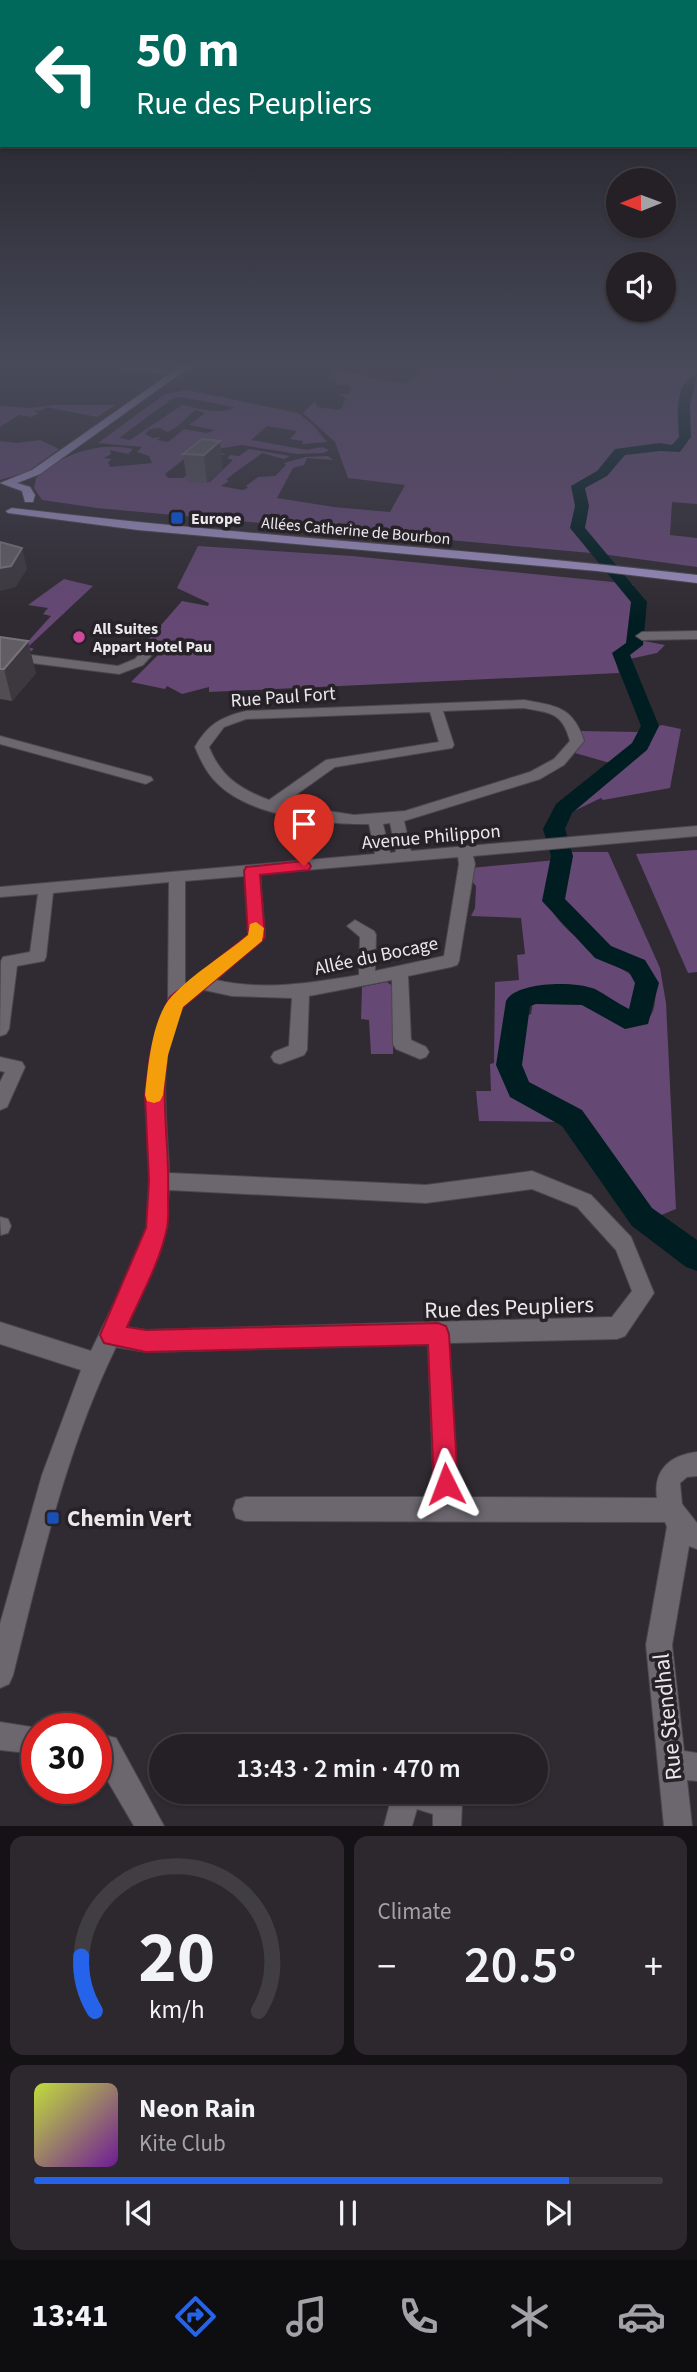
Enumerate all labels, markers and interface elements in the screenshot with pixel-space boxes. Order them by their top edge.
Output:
text: 50 m [136,16,240,86]
icon: left [21,28,112,119]
text: Rue des Peupliers [136,81,372,127]
north arrow [606,168,676,238]
map controls [606,168,676,322]
button: sound [606,252,676,322]
place label: Europe [191,508,241,530]
marker: Europe [169,510,185,526]
street label: Allées Catherine de Bourbon [260,512,451,550]
place label: All Suites Appart Hotel Pau [92,618,212,658]
marker: All Suites Appart Hotel Pau [71,629,87,645]
street label: Rue Paul Fort [230,680,337,715]
pin [274,794,334,866]
icon: arrive [285,805,323,843]
street label: Avenue Philippon [361,818,502,857]
street label: Allée du Bocage [312,930,441,983]
street label: Rue des Peupliers [424,1288,594,1327]
position arrow [409,1447,483,1521]
place label: Chemin Vert [67,1502,192,1535]
marker: Chemin Vert [45,1510,61,1526]
street label: Rue Stendhal [644,1652,691,1782]
speed limit sign: 30 [21,1713,112,1804]
text: 13:43 · 2 min · 470 m [236,1750,461,1787]
text: Climate [378,1895,451,1928]
text: 20 [138,1907,215,2011]
text: 20.5° [464,1929,576,2003]
text: − [378,1940,396,1994]
text: + [644,1940,663,1994]
text: km/h [149,1992,205,2028]
text: Neon Rain [139,2090,256,2127]
text: Kite Club [139,2127,226,2160]
icon: previous [120,2194,158,2232]
icon: pause [329,2194,367,2232]
icon: next [539,2194,577,2232]
icon: directions [171,2292,220,2341]
icon: music [282,2292,331,2341]
icon: phone [394,2292,443,2341]
icon: climate [505,2292,554,2341]
icon: car [617,2292,666,2341]
text: 13:41 [31,2293,108,2339]

